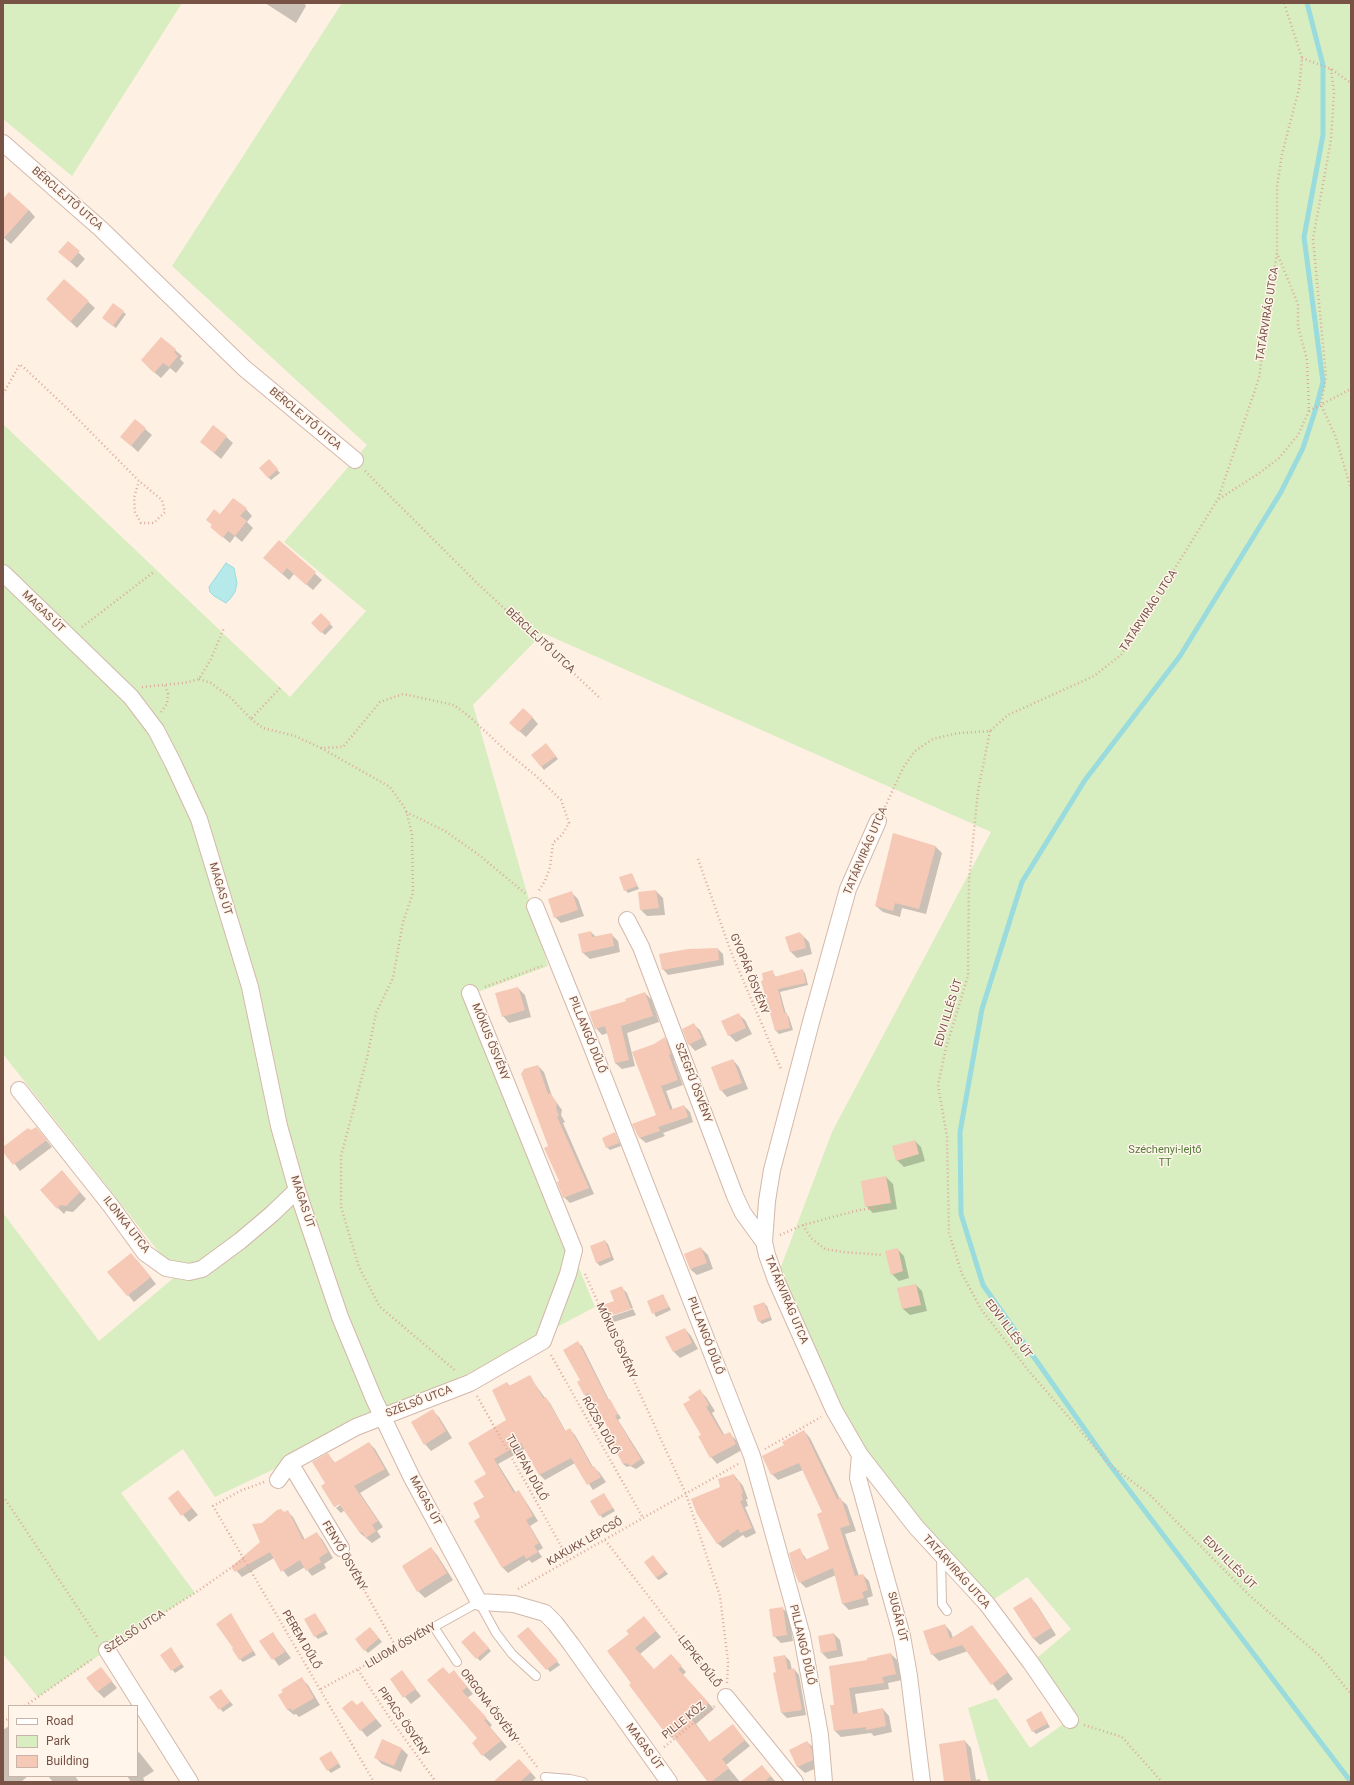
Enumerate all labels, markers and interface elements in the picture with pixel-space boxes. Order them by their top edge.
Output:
street label: BÉRCLEJTŐ UTCA [29,165,105,233]
street label: TATÁRVIRÁG UTCA [1254,266,1282,362]
street label: BÉRCLEJTŐ UTCA [266,385,344,453]
street label: TATÁRVIRÁG UTCA [1118,568,1180,654]
street label: MAGAS ÚT [19,588,67,636]
street label: BÉRCLEJTŐ UTCA [503,606,577,676]
street label: TATÁRVIRÁG UTCA [841,805,891,897]
street label: MAGAS ÚT [206,861,234,917]
street label: GYOPÁR ÖSVÉNY [727,932,771,1016]
street label: EDVI ILLÉS ÚT [932,978,966,1048]
street label: PILLANGÓ DŰLŐ [565,994,609,1076]
street label: MÓKUS ÖSVÉNY [468,1001,512,1083]
street label: SZEGFŰ ÖSVÉNY [672,1041,714,1125]
park label: Széchenyi-lejtő TT [1128,1143,1202,1169]
street label: MAGAS ÚT [287,1174,317,1230]
street label: ILONKA UTCA [100,1194,152,1256]
street label: TATÁRVIRÁG UTCA [761,1254,811,1346]
street label: PILLANGÓ DŰLŐ [684,1295,726,1377]
street label: EDVI ILLÉS ÚT [982,1297,1034,1361]
street label: MÓKUS ÖSVÉNY [593,1301,639,1381]
street label: SZÉLSŐ UTCA [384,1383,454,1421]
street label: RÓZSA DŰLŐ [579,1394,621,1458]
street label: TULIPÁN DŰLŐ [502,1432,550,1504]
street label: MAGAS ÚT [406,1474,444,1528]
street label: KAKUKK LÉPCSŐ [545,1515,625,1569]
street label: FENYŐ ÖSVÉNY [319,1519,369,1593]
street label: TATÁRVIRÁG UTCA [919,1532,993,1612]
street label: EDVI ILLÉS ÚT [1200,1534,1258,1592]
street label: SUGÁR ÚT [884,1590,910,1644]
street label: PILLANGÓ DŰLŐ [786,1603,818,1687]
street label: SZÉLSŐ UTCA [102,1607,168,1657]
street label: PEREM DŰLŐ [279,1608,323,1672]
street label: LILIOM ÖSVÉNY [363,1620,439,1672]
street label: LEPKE DŰLŐ [675,1633,723,1691]
street label: ORGONA ÖSVÉNY [457,1667,521,1745]
street label: PIPACS ÖSVÉNY [374,1685,432,1759]
street label: PILLE KÖZ [660,1700,708,1742]
legend [8,1705,138,1777]
text: Road [46,1714,74,1728]
street label: MAGAS ÚT [623,1721,665,1773]
text: Park [46,1734,70,1748]
text: Building [46,1754,89,1768]

